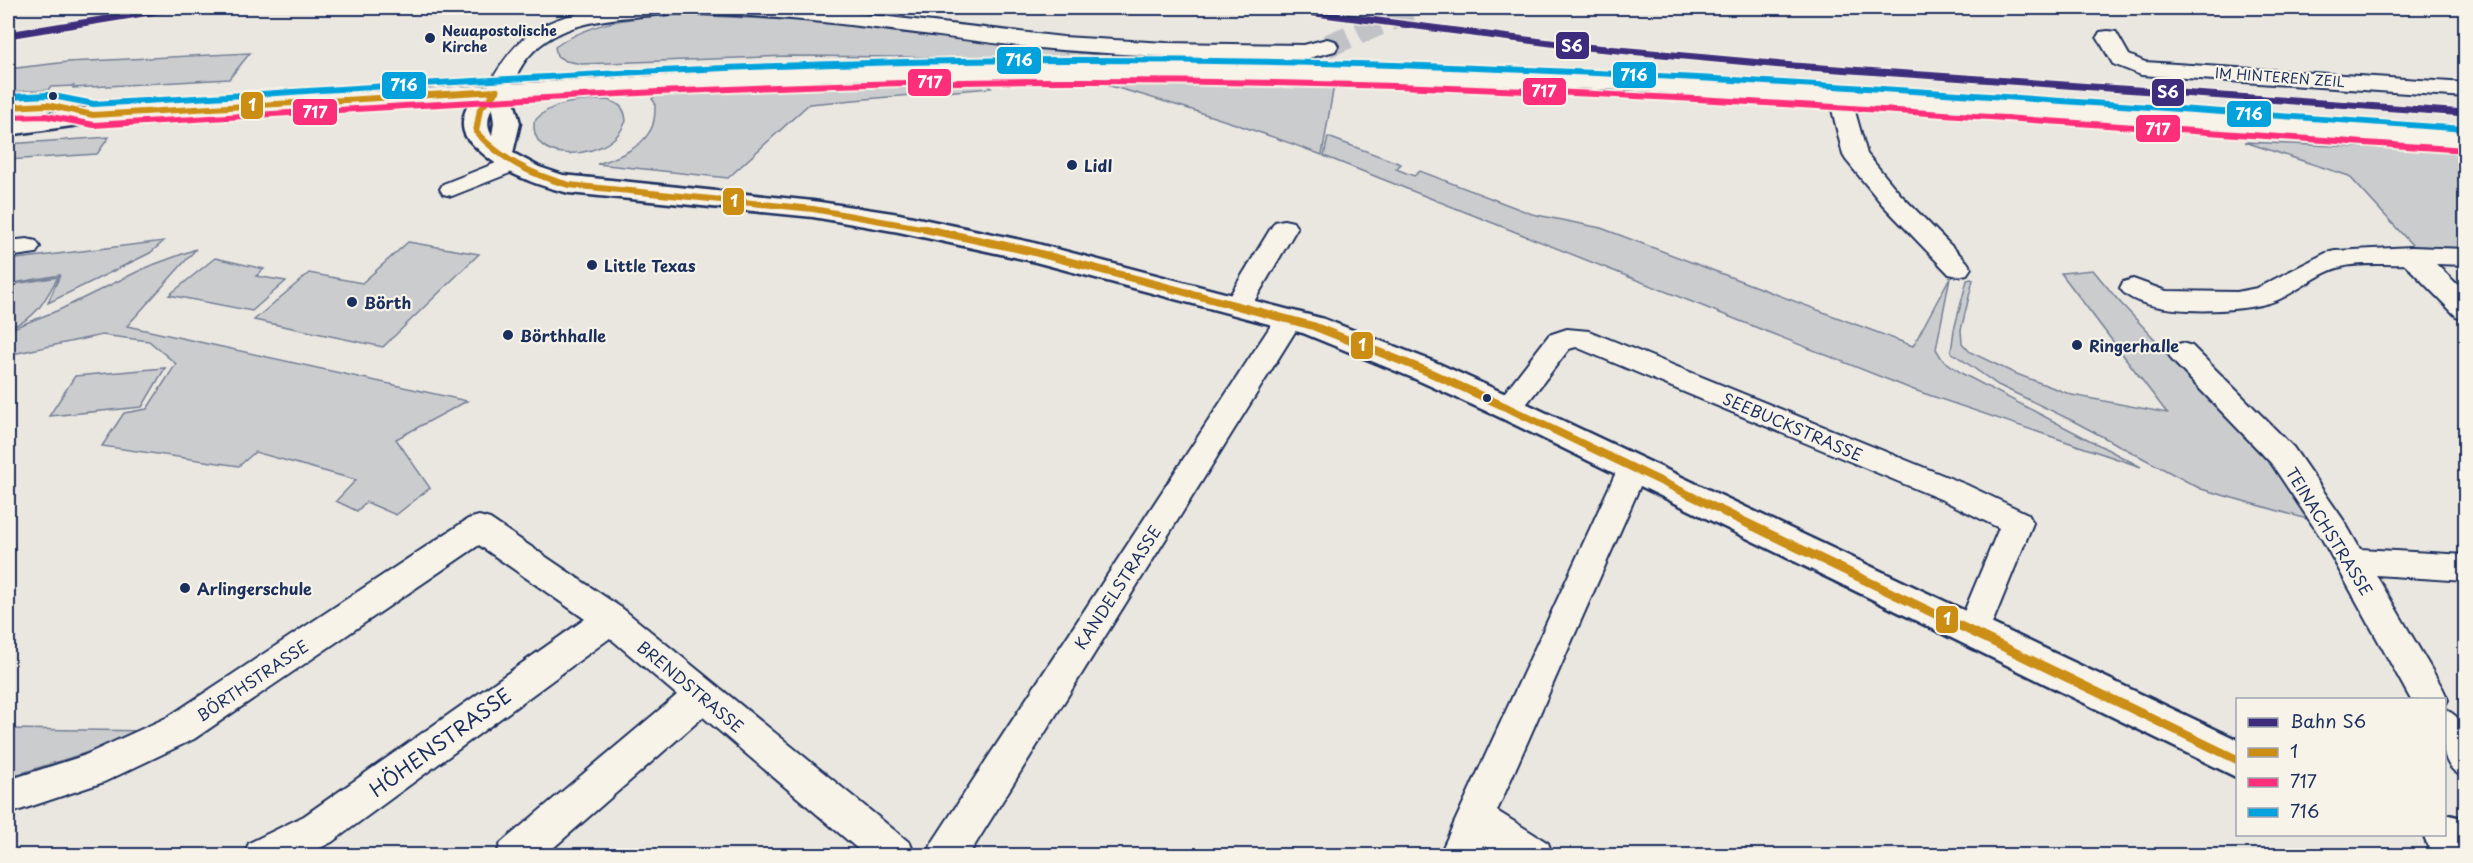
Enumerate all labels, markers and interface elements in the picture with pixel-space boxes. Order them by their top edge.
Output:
place label: Neuapostolische Kirche [442,20,557,57]
marker: Neuapostolische Kirche [423,31,437,45]
line badge: S6 [1555,31,1590,60]
text: S6 [1561,33,1583,57]
line badge: 716 [996,46,1042,75]
text: 716 [1006,47,1032,71]
line badge: 716 [1612,61,1657,89]
text: 716 [1621,62,1647,86]
street label: IM HINTEREN ZEIL [2214,62,2346,92]
line badge: 717 [907,68,952,97]
text: 717 [918,69,943,93]
line badge: 716 [381,71,427,100]
text: 716 [391,72,417,96]
line badge: 717 [1522,77,1567,106]
text: 717 [1532,78,1557,102]
line badge: S6 [2151,78,2185,107]
text: S6 [2157,79,2179,103]
unlabelled marker [47,90,59,102]
line badge: 1 [240,91,264,120]
text: 1 [248,92,256,116]
line badge: 717 [292,98,338,126]
text: 717 [303,99,328,123]
line badge: 716 [2226,100,2272,128]
text: 716 [2236,101,2262,125]
line badge: 717 [2135,114,2181,143]
text: 717 [2146,116,2171,140]
place label: Lidl [1084,153,1112,177]
marker: Lidl [1065,158,1079,172]
line badge: 1 [722,187,745,216]
text: 1 [730,188,738,212]
place label: Little Texas [604,253,696,277]
marker: Little Texas [585,258,599,272]
place label: Börth [364,290,411,314]
marker: Börth [345,295,359,309]
place label: Börthhalle [520,323,606,347]
marker: Börthhalle [501,328,515,342]
line badge: 1 [1350,331,1374,360]
text: 1 [1358,332,1366,356]
place label: Ringerhalle [2089,333,2179,357]
marker: Ringerhalle [2070,338,2084,352]
street label: SEEBUCKSTRASSE [1719,386,1867,466]
unlabelled marker [1481,392,1493,404]
street label: TEINACHSTRASSE [2281,462,2379,600]
street label: KANDELSTRASSE [1068,520,1166,654]
place label: Arlingerschule [197,576,312,600]
marker: Arlingerschule [178,581,192,595]
line badge: 1 [1935,605,1959,634]
text: 1 [1943,606,1951,630]
street label: BÖRTHSTRASSE [191,633,313,727]
street label: BRENDSTRASSE [633,634,749,738]
street label: HÖHENSTRASSE [363,680,517,804]
legend [2236,698,2446,836]
text: Bahn S6 [2290,707,2366,734]
text: 1 [2290,737,2298,764]
text: 717 [2290,767,2317,794]
text: 716 [2290,797,2319,824]

